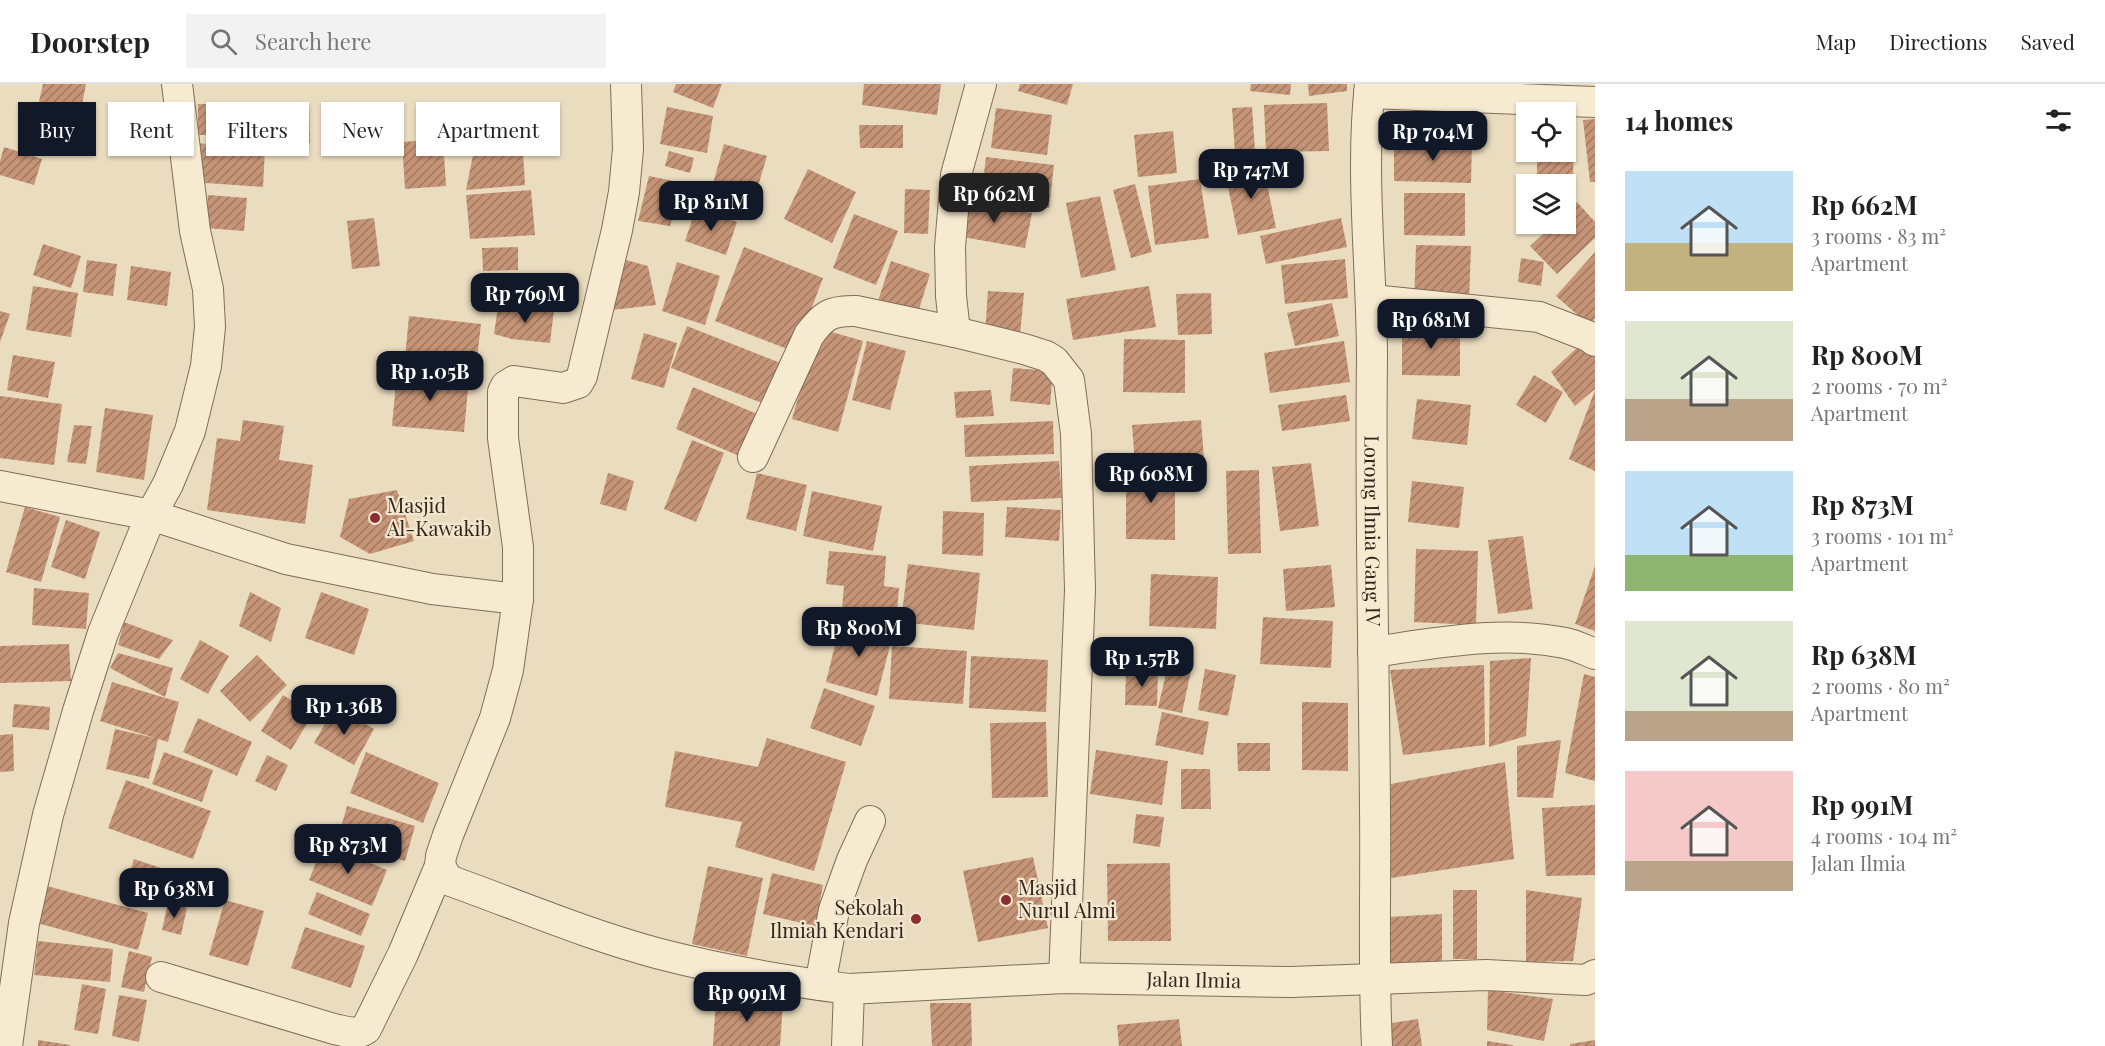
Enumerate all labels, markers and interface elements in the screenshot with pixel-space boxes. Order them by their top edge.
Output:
search box [186,14,606,68]
text: Doorstep [30,23,150,60]
icon: search [207,25,240,58]
text: Search here [255,26,371,56]
text: Map [1815,27,1856,55]
text: Directions [1889,27,1987,55]
text: Saved [2020,27,2075,55]
chip: Buy [18,102,96,156]
chip: Rent [108,102,194,156]
chip: Filters [206,102,309,156]
chip: New [321,102,404,156]
chip: Apartment [416,102,560,156]
map controls [1516,102,1576,234]
button: locate [1516,102,1576,162]
text: 14 homes [1625,103,1733,138]
icon: filters [2042,104,2075,137]
pin: Rp 704M [1378,111,1488,162]
text: Rp 704M [1392,117,1474,144]
pin: Rp 747M [1196,149,1306,200]
text: Rp 747M [1213,155,1289,182]
pin: Rp 662M [939,173,1049,224]
button: layers [1516,174,1576,234]
text: Rp 662M [953,179,1035,206]
pin: Rp 811M [656,181,766,232]
text: Rp 811M [673,187,749,214]
text: Rp 662M [1811,187,1918,222]
icon: home [1673,195,1745,267]
text: 3 rooms · 83 m² [1811,222,1946,249]
text: Apartment [1811,249,1908,276]
pin: Rp 769M [470,273,580,324]
text: Rp 769M [485,279,565,306]
pin: Rp 681M [1376,299,1486,350]
text: Rp 681M [1391,305,1471,332]
text: Rp 800M [1811,337,1923,372]
icon: home [1673,345,1745,417]
pin: Rp 1.05B [368,351,492,402]
text: Rp 1.05B [390,357,470,384]
text: 2 rooms · 70 m² [1811,372,1948,399]
text: Apartment [1811,399,1908,426]
street label: Lorong Ilmia Gang IV [1359,435,1388,627]
pin: Rp 608M [1096,453,1206,504]
text: Rp 608M [1109,459,1193,486]
text: Rp 873M [1811,487,1914,522]
place label: Masjid Al-Kawakib [386,491,492,541]
icon: home [1673,495,1745,567]
marker: Masjid Al-Kawakib [368,511,382,525]
text: 3 rooms · 101 m² [1811,522,1954,549]
text: Apartment [1811,549,1908,576]
pin: Rp 800M [804,607,914,658]
text: Rp 800M [816,613,902,640]
pin: Rp 1.57B [1080,637,1204,688]
text: Rp 638M [1811,637,1917,672]
text: Rp 1.57B [1104,643,1180,670]
icon: home [1673,645,1745,717]
text: 2 rooms · 80 m² [1811,672,1950,699]
pin: Rp 1.36B [282,685,406,736]
text: Rp 1.36B [305,691,383,718]
text: Apartment [1811,699,1908,726]
text: Rp 991M [1811,787,1913,822]
icon: home [1673,795,1745,867]
text: 4 rooms · 104 m² [1811,822,1957,849]
pin: Rp 873M [293,824,403,875]
text: Rp 873M [308,830,388,857]
text: Jalan Ilmia [1811,849,1906,876]
pin: Rp 638M [119,868,229,919]
place label: Masjid Nurul Almi [1018,873,1116,923]
text: Rp 638M [133,874,215,901]
place label: Sekolah Ilmiah Kendari [770,893,904,943]
marker: Masjid Nurul Almi [999,893,1013,907]
marker: Sekolah Ilmiah Kendari [909,912,923,926]
street label: Jalan Ilmia [1145,964,1241,993]
pin: Rp 991M [692,972,802,1023]
text: Rp 991M [708,978,786,1005]

